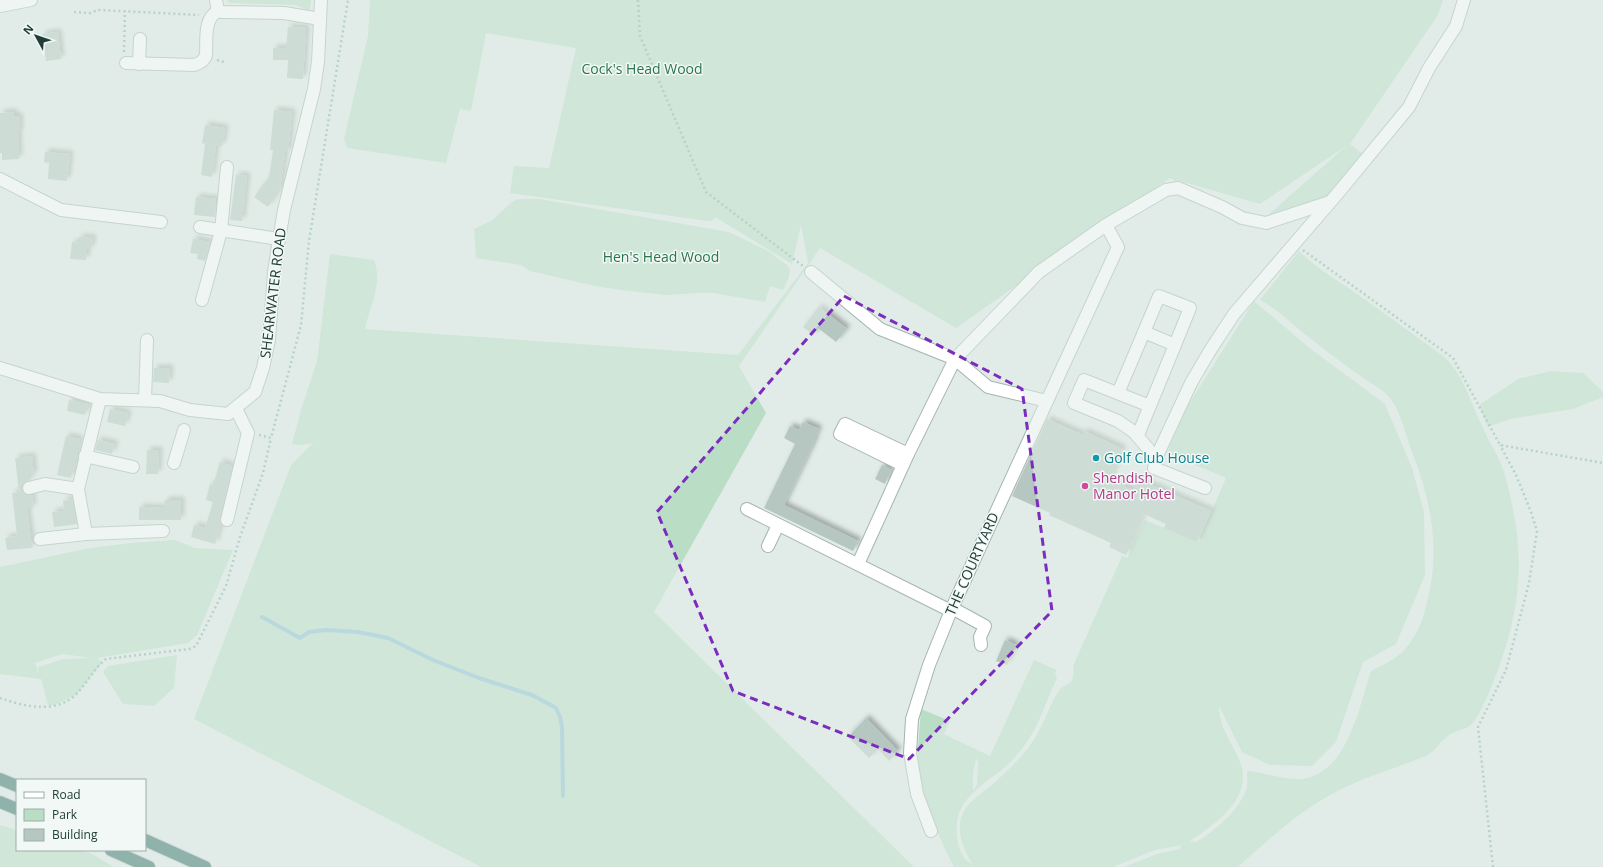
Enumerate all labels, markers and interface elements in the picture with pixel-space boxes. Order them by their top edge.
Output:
north arrow [16,16,56,56]
text: N [19,21,37,38]
park label: Cock's Head Wood [581,59,703,78]
street label: SHEARWATER ROAD [255,227,290,359]
park label: Hen's Head Wood [603,247,719,266]
place label: Golf Club House [1104,448,1210,467]
marker: Golf Club House [1091,453,1101,463]
place label: Shendish Manor Hotel [1093,468,1175,503]
marker: Shendish Manor Hotel [1080,481,1090,491]
street label: THE COURTYARD [940,509,1003,618]
legend [16,779,146,851]
text: Road [52,786,81,803]
text: Park [52,806,78,823]
text: Building [52,826,98,843]

